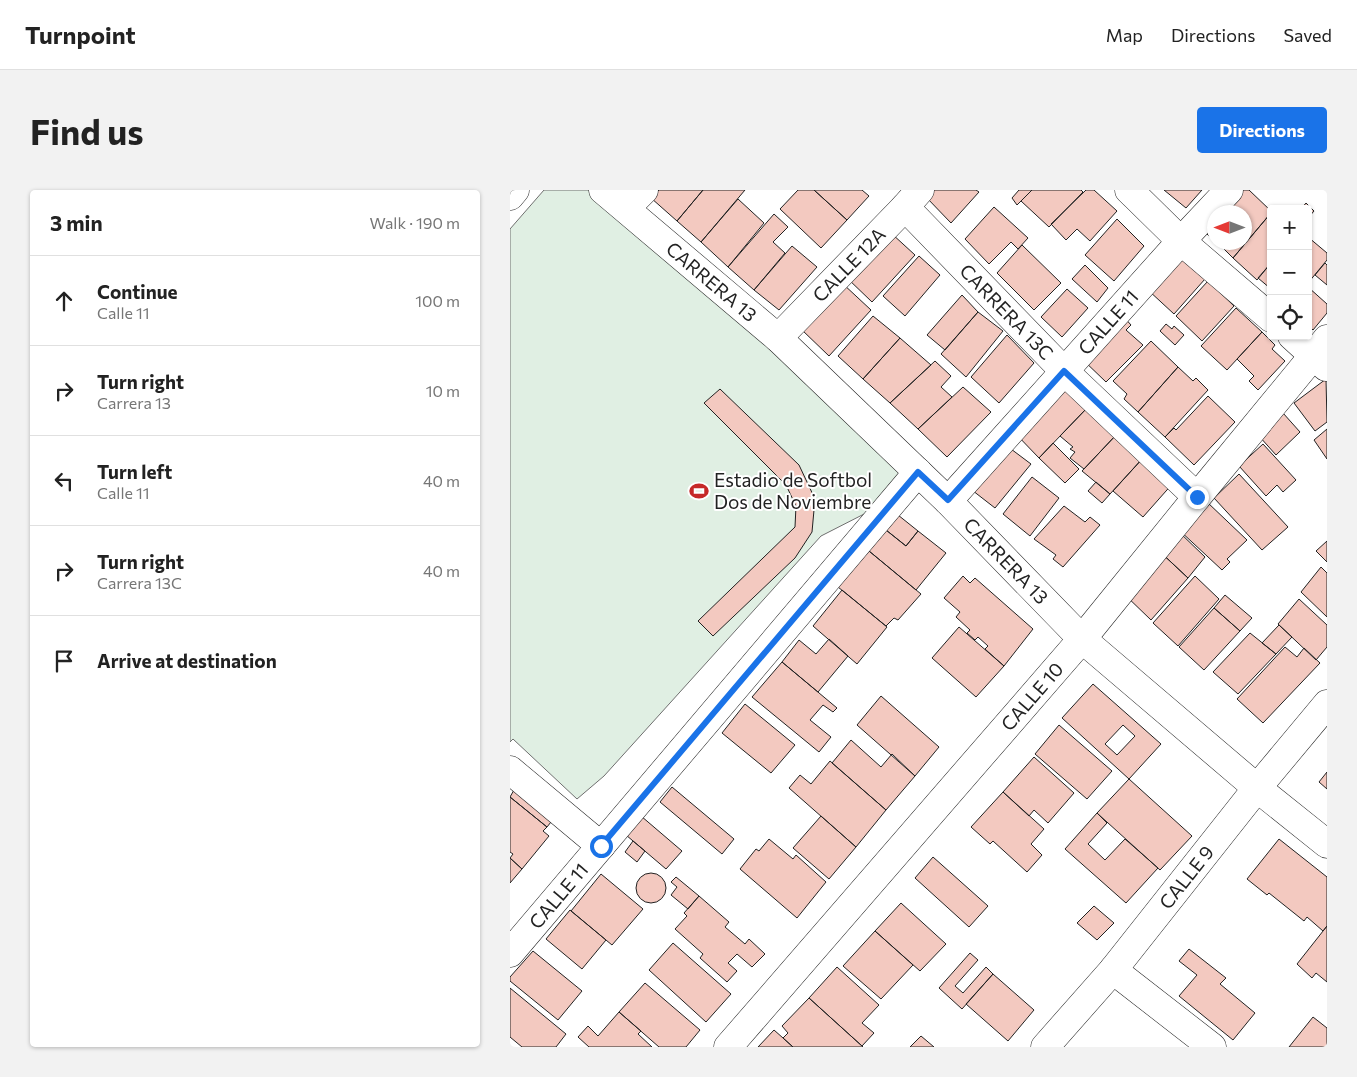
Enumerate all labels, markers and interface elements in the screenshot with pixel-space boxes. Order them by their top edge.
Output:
text: Turnpoint [25,20,136,49]
text: Map [1106,24,1143,46]
text: Directions [1171,24,1255,46]
text: Saved [1283,24,1332,46]
button: Directions [1197,107,1327,153]
text: Find us [30,109,144,152]
north arrow [1207,205,1252,250]
map controls [1267,205,1312,340]
button: + [1267,205,1312,250]
text: 3 min [50,210,103,235]
text: Walk · 190 m [370,213,460,232]
street label: CALLE 12A [807,222,890,306]
street label: CARRERA 13 [662,237,762,326]
button: − [1267,250,1312,295]
street label: CARRERA 13C [955,259,1059,364]
text: Continue [97,280,177,303]
street label: CALLE 11 [1073,285,1143,359]
icon: ahead [50,287,78,315]
text: 100 m [415,291,460,310]
button: locate [1267,295,1312,340]
text: Calle 11 [97,303,150,322]
text: Turn right [97,370,184,393]
icon: right [50,377,78,405]
text: 10 m [426,381,460,400]
text: Carrera 13 [97,393,171,412]
text: Turn left [97,460,172,483]
icon: left [50,467,78,495]
place label: Estadio de Softbol Dos de Noviembre [714,468,872,513]
text: 40 m [423,471,460,490]
sports icon: Estadio de Softbol Dos de Noviembre [688,480,710,502]
text: Calle 11 [97,483,150,502]
route end [1186,486,1209,509]
street label: CARRERA 13 [959,512,1053,608]
text: Turn right [97,550,184,573]
icon: right [50,557,78,585]
text: 40 m [423,561,460,580]
text: Carrera 13C [97,573,182,592]
icon: arrive [50,647,78,675]
text: Arrive at destination [97,649,277,672]
street label: CALLE 10 [996,657,1068,735]
route start [590,835,613,858]
street label: CALLE 9 [1154,841,1218,913]
street label: CALLE 11 [524,858,592,933]

